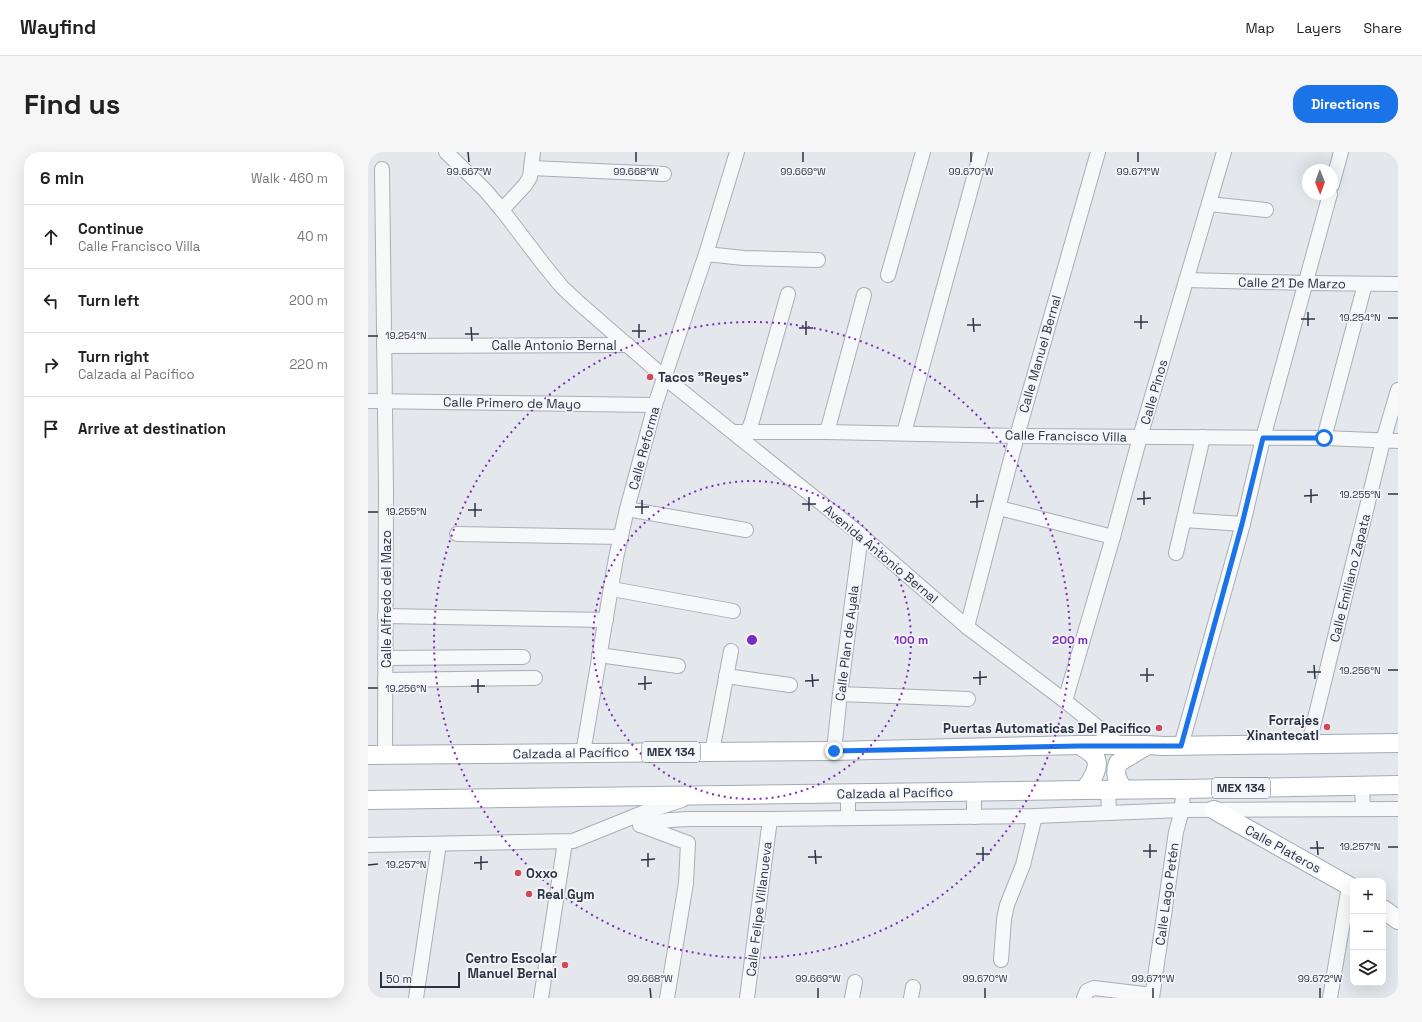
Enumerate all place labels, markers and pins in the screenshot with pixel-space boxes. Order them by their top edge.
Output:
place label: Tacos "Reyes" [658,369,749,386]
marker: Tacos "Reyes" [645,372,655,382]
centre of rings [745,633,759,647]
place label: Forrajes Xinantecatl [1247,712,1319,744]
place label: Puertas Automaticas Del Pacifico [943,720,1151,737]
marker: Forrajes Xinantecatl [1322,722,1332,732]
marker: Puertas Automaticas Del Pacifico [1154,723,1164,733]
place label: Oxxo [526,865,558,882]
marker: Oxxo [513,868,523,878]
place label: Real Gym [537,886,595,903]
marker: Real Gym [524,889,534,899]
place label: Centro Escolar Manuel Bernal [465,950,557,982]
marker: Centro Escolar Manuel Bernal [560,960,570,970]

